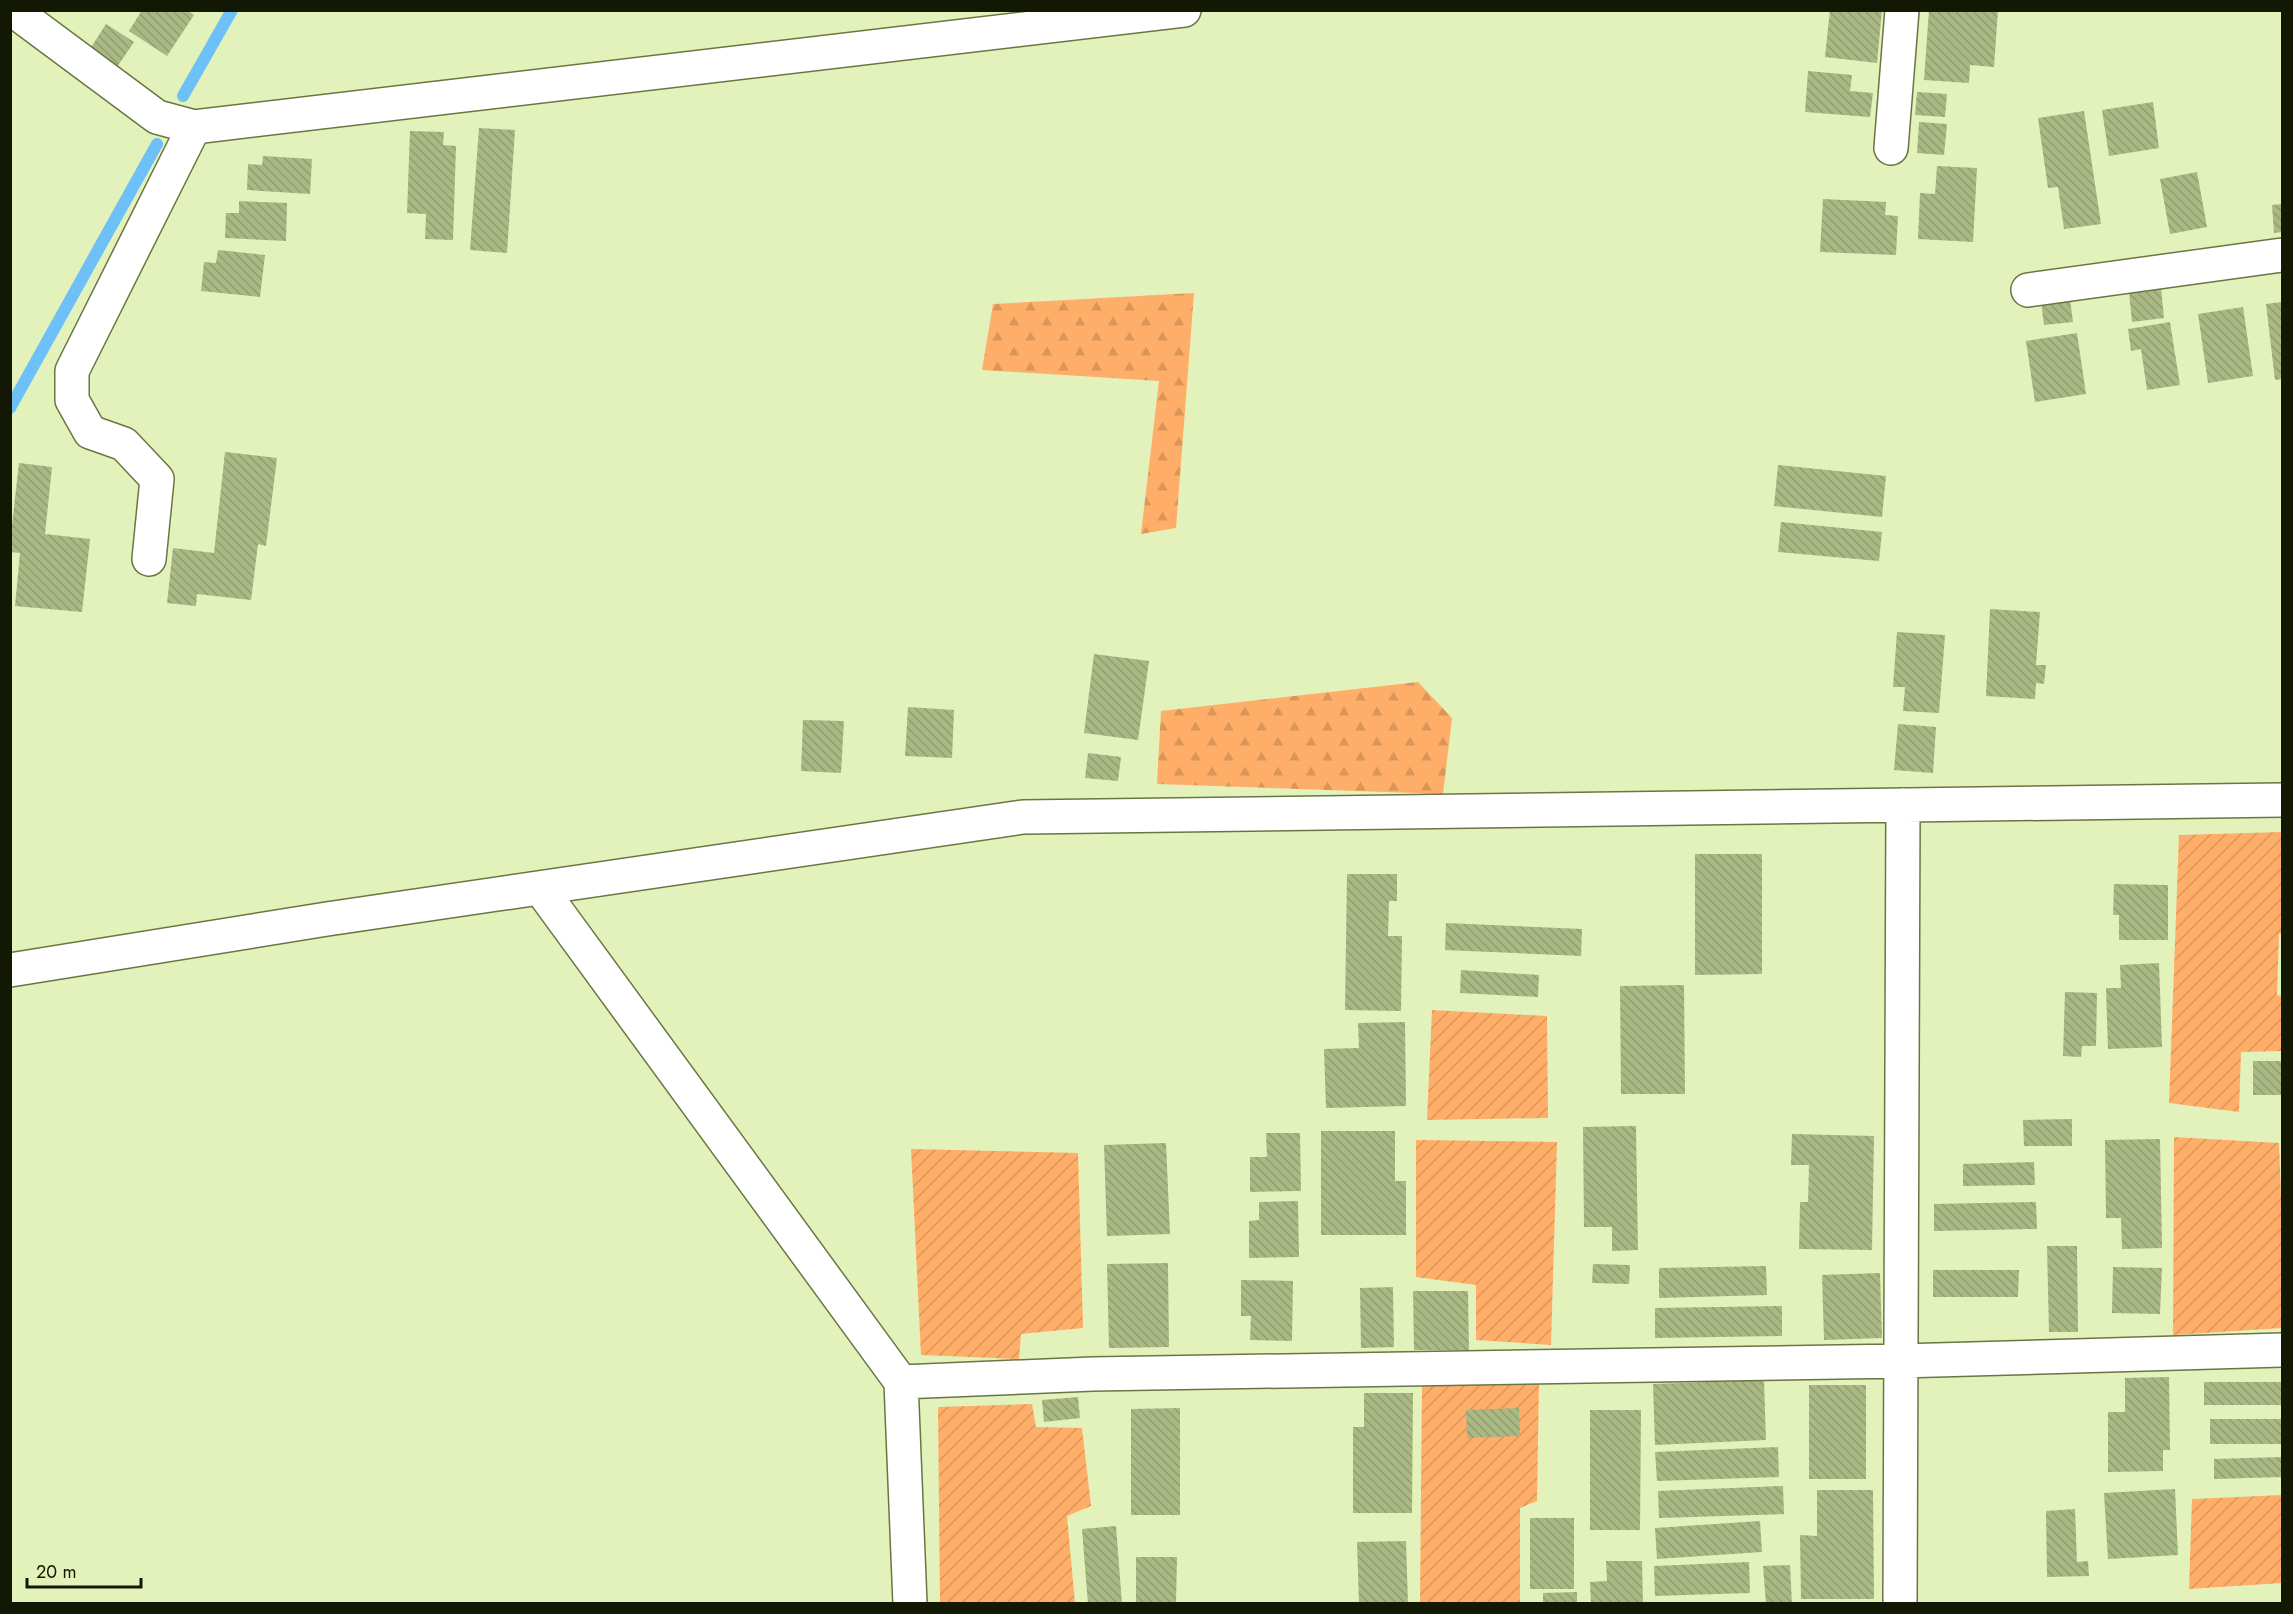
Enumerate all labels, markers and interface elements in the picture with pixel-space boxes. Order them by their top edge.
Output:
scale bar [27,1551,141,1589]
text: 20 m [36,1559,76,1585]

